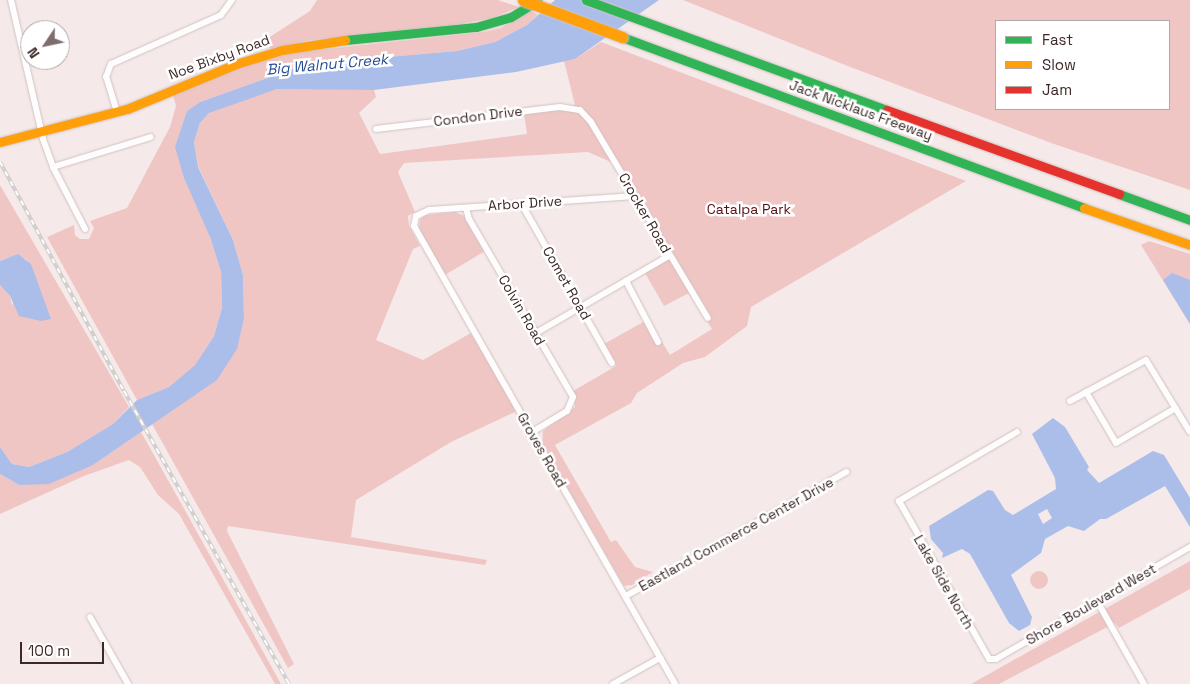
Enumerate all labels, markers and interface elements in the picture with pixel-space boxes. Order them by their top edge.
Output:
north arrow [20,20,70,70]
legend [995,20,1170,110]
text: Fast [1042,30,1073,49]
street label: Noe Bixby Road [166,31,272,83]
text: N [23,44,43,62]
water label: Big Walnut Creek [265,50,389,78]
text: Slow [1042,55,1076,74]
street label: Jack Nicklaus Freeway [787,76,935,144]
text: Jam [1042,80,1072,99]
street label: Condon Drive [433,102,523,130]
street label: Crocker Road [615,170,675,256]
street label: Arbor Drive [487,192,563,214]
park label: Catalpa Park [707,201,791,217]
street label: Comet Road [539,243,595,323]
street label: Colvin Road [495,272,549,348]
street label: Groves Road [514,410,570,490]
street label: Eastland Commerce Center Drive [636,473,836,595]
street label: Lake Side North [910,532,978,632]
street label: Shore Boulevard West [1023,560,1159,648]
scale bar [22,632,106,664]
text: 100 m [28,641,70,660]

